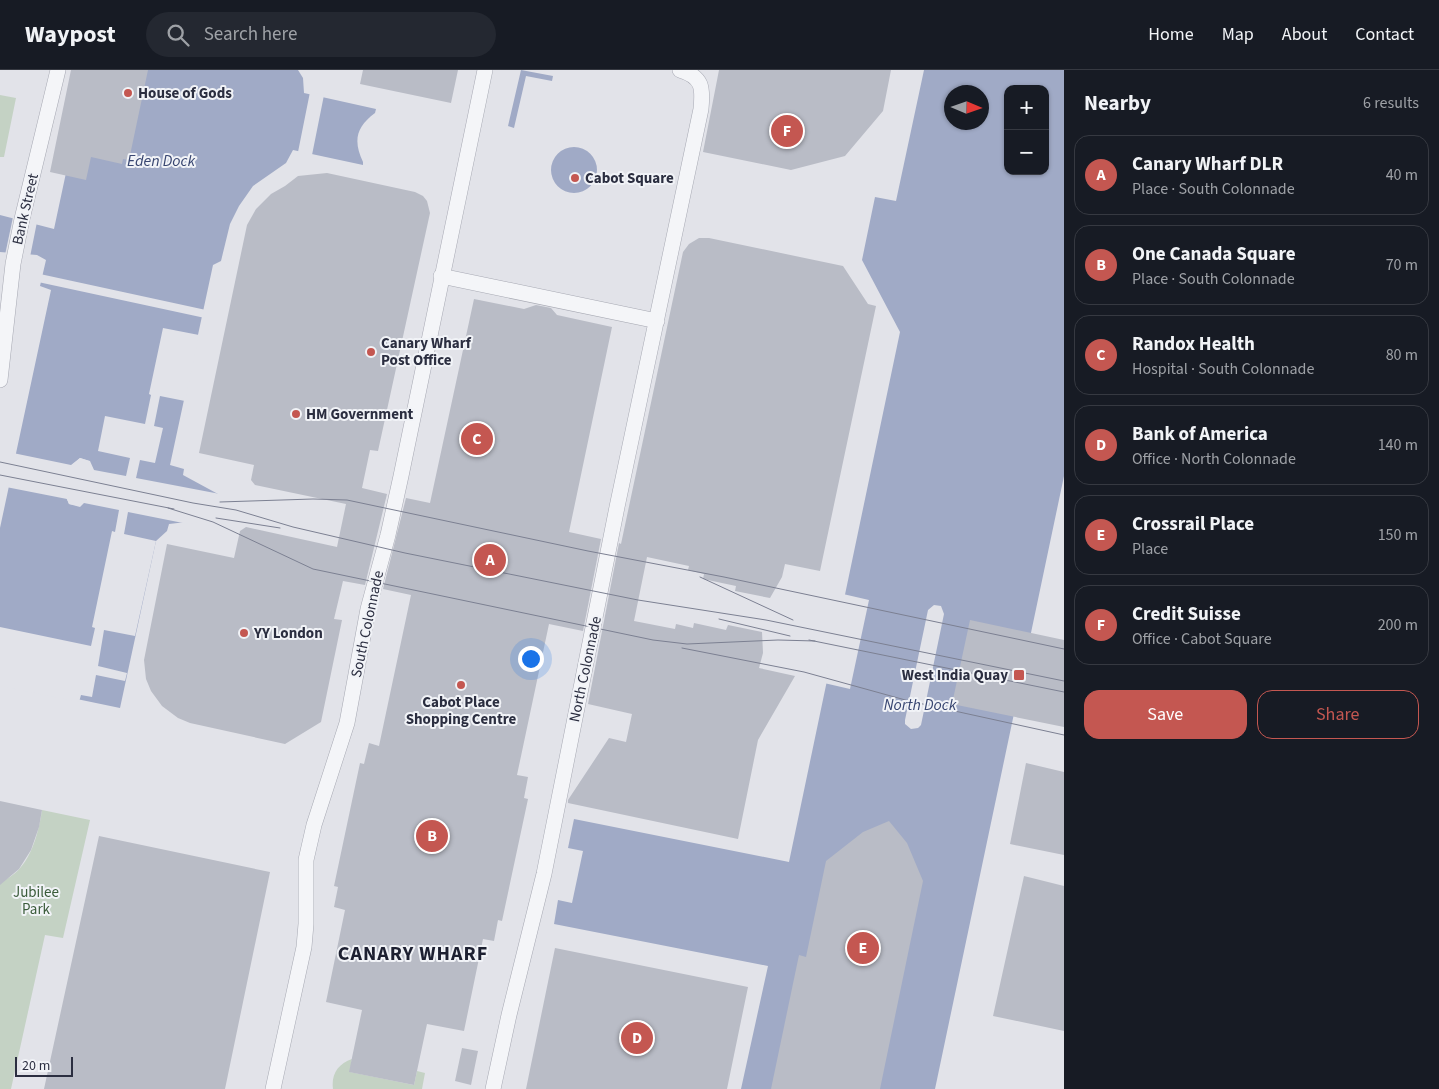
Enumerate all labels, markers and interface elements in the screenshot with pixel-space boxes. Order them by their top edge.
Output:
search box [146,12,496,57]
text: Waypost [25,17,116,52]
icon: search [164,21,192,49]
text: Search here [204,21,297,48]
text: Home [1148,22,1194,47]
text: Map [1222,22,1254,47]
text: About [1282,22,1327,47]
text: Contact [1355,22,1414,47]
place label: House of Gods [138,83,232,104]
north arrow [944,85,989,130]
map controls [1004,85,1049,175]
button: + [1004,85,1049,130]
marker: House of Gods [122,87,134,99]
text: Nearby [1084,88,1151,118]
text: 6 results [1363,92,1419,114]
pin: F [771,112,803,150]
button: − [1004,130,1049,175]
water label: Eden Dock [127,150,195,172]
text: Canary Wharf DLR [1132,151,1283,178]
text: A [1096,164,1106,186]
text: 40 m [1386,164,1418,186]
place label: Cabot Square [585,168,674,189]
street label: Bank Street [7,171,44,247]
marker: Cabot Square [569,172,581,184]
text: Place · South Colonnade [1132,178,1295,200]
text: One Canada Square [1132,241,1296,268]
text: B [1096,254,1106,276]
text: 70 m [1386,254,1418,276]
text: Place · South Colonnade [1132,268,1295,290]
text: Randox Health [1132,331,1255,358]
place label: Canary Wharf Post Office [381,333,472,371]
text: C [1096,344,1106,366]
text: 80 m [1386,344,1418,366]
marker: Canary Wharf Post Office [365,346,377,358]
text: Hospital · South Colonnade [1132,358,1314,380]
place label: HM Government [306,404,414,425]
marker: HM Government [290,408,302,420]
pin: C [461,420,493,458]
text: Bank of America [1132,421,1268,448]
text: D [1096,434,1106,456]
text: 140 m [1378,434,1418,456]
text: Office · North Colonnade [1132,448,1296,470]
text: Crossrail Place [1132,511,1254,538]
text: E [1097,524,1105,546]
text: 150 m [1378,524,1418,546]
text: Place [1132,538,1168,560]
pin: A [474,541,506,579]
street label: South Colonnade [346,569,389,680]
text: Credit Suisse [1132,601,1241,628]
street label: North Colonnade [564,614,607,724]
text: F [1097,614,1105,636]
text: 200 m [1378,614,1418,636]
place label: YY London [253,623,323,644]
marker: YY London [238,627,250,639]
text: Office · Cabot Square [1132,628,1272,650]
your location [518,646,544,672]
place label: West India Quay [902,665,1008,686]
marker: West India Quay [1012,668,1026,682]
marker: Cabot Place Shopping Centre [455,679,467,691]
button: Save [1084,690,1247,739]
button: Share [1257,690,1419,739]
place label: Cabot Place Shopping Centre [406,692,517,730]
water label: North Dock [884,694,957,716]
pin: B [416,817,448,855]
park label: Jubilee Park [13,882,59,920]
pin: E [847,929,879,967]
district label: CANARY WHARF [338,940,488,968]
pin: D [621,1019,653,1057]
scale bar [15,1054,72,1077]
text: 20 m [22,1056,50,1076]

